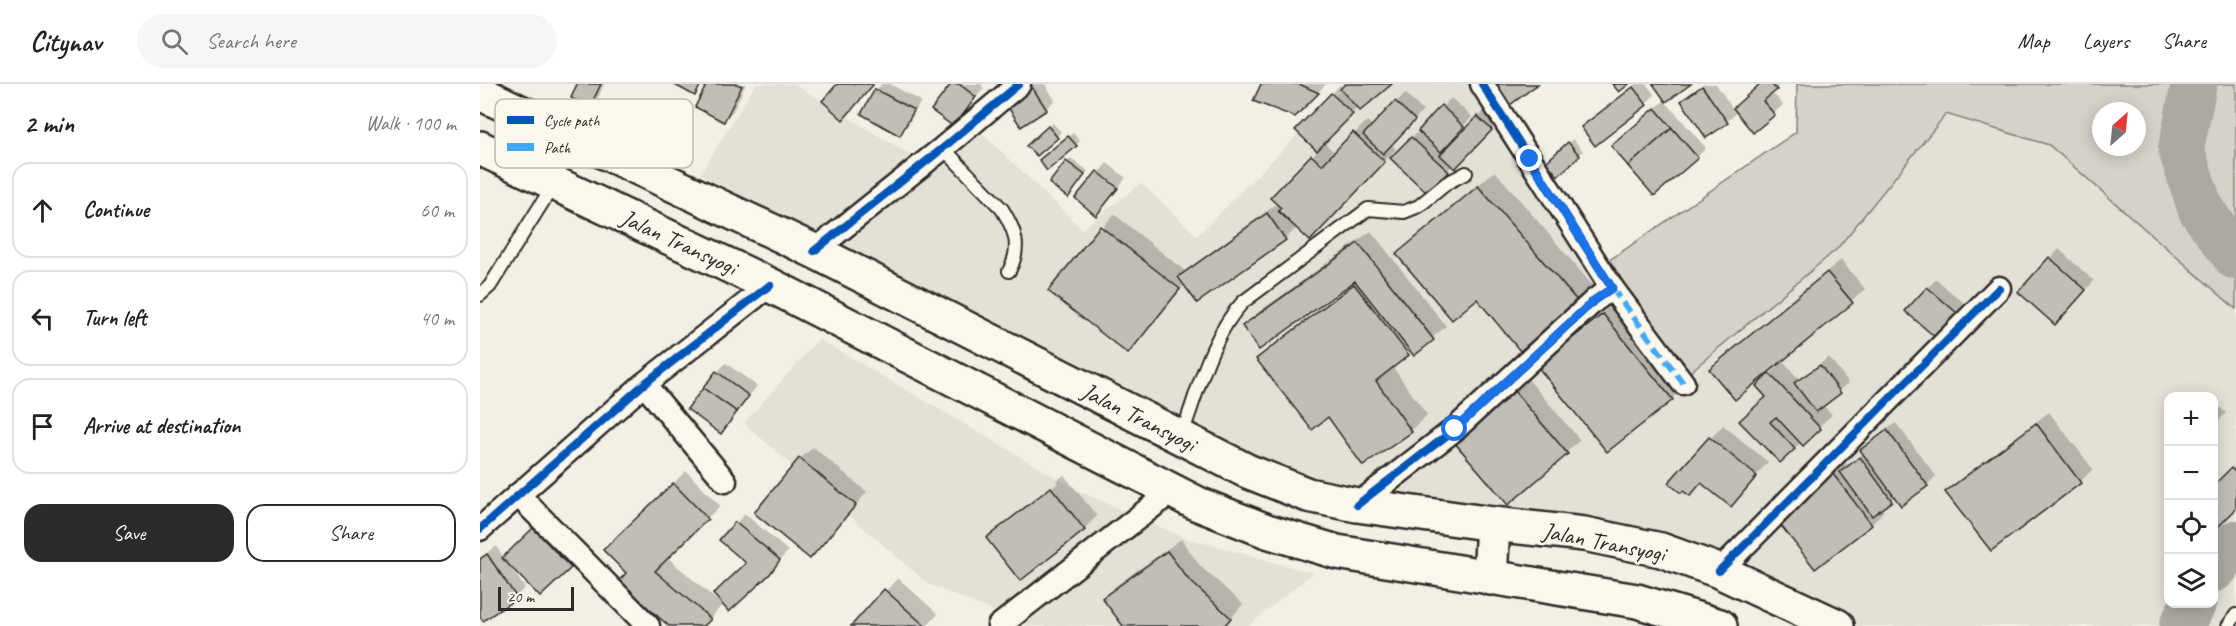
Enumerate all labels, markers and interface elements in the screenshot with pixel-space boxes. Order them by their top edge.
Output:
search box [137,14,557,68]
text: Citynav [30,24,101,59]
icon: search [158,25,191,58]
text: Search here [206,27,296,55]
text: Map [2017,28,2050,54]
text: Layers [2083,28,2129,54]
text: Share [2162,28,2206,54]
legend [495,99,693,168]
north arrow [2092,102,2146,156]
text: 2 min [24,107,74,140]
text: Walk · 100 m [366,111,456,136]
text: Cycle path [544,111,600,131]
text: Path [544,138,571,158]
route end [1516,145,1542,171]
icon: ahead [26,194,59,227]
text: Continue [83,196,149,224]
text: 60 m [420,198,454,223]
street label: Jalan Transyogi [615,202,744,283]
icon: left [26,302,59,335]
text: Turn left [83,304,147,332]
text: 40 m [420,306,454,331]
street label: Jalan Transyogi [1076,375,1203,460]
map controls [2164,392,2218,608]
button: + [2164,392,2218,446]
icon: arrive [26,410,59,443]
text: Arrive at destination [83,412,240,440]
route start [1441,415,1467,441]
button: − [2164,446,2218,500]
button: locate [2164,500,2218,554]
button: Save [24,504,234,562]
button: Share [246,504,456,562]
street label: Jalan Transyogi [1539,515,1670,569]
button: layers [2164,554,2218,608]
scale bar [498,584,574,612]
text: 20 m [507,587,534,607]

